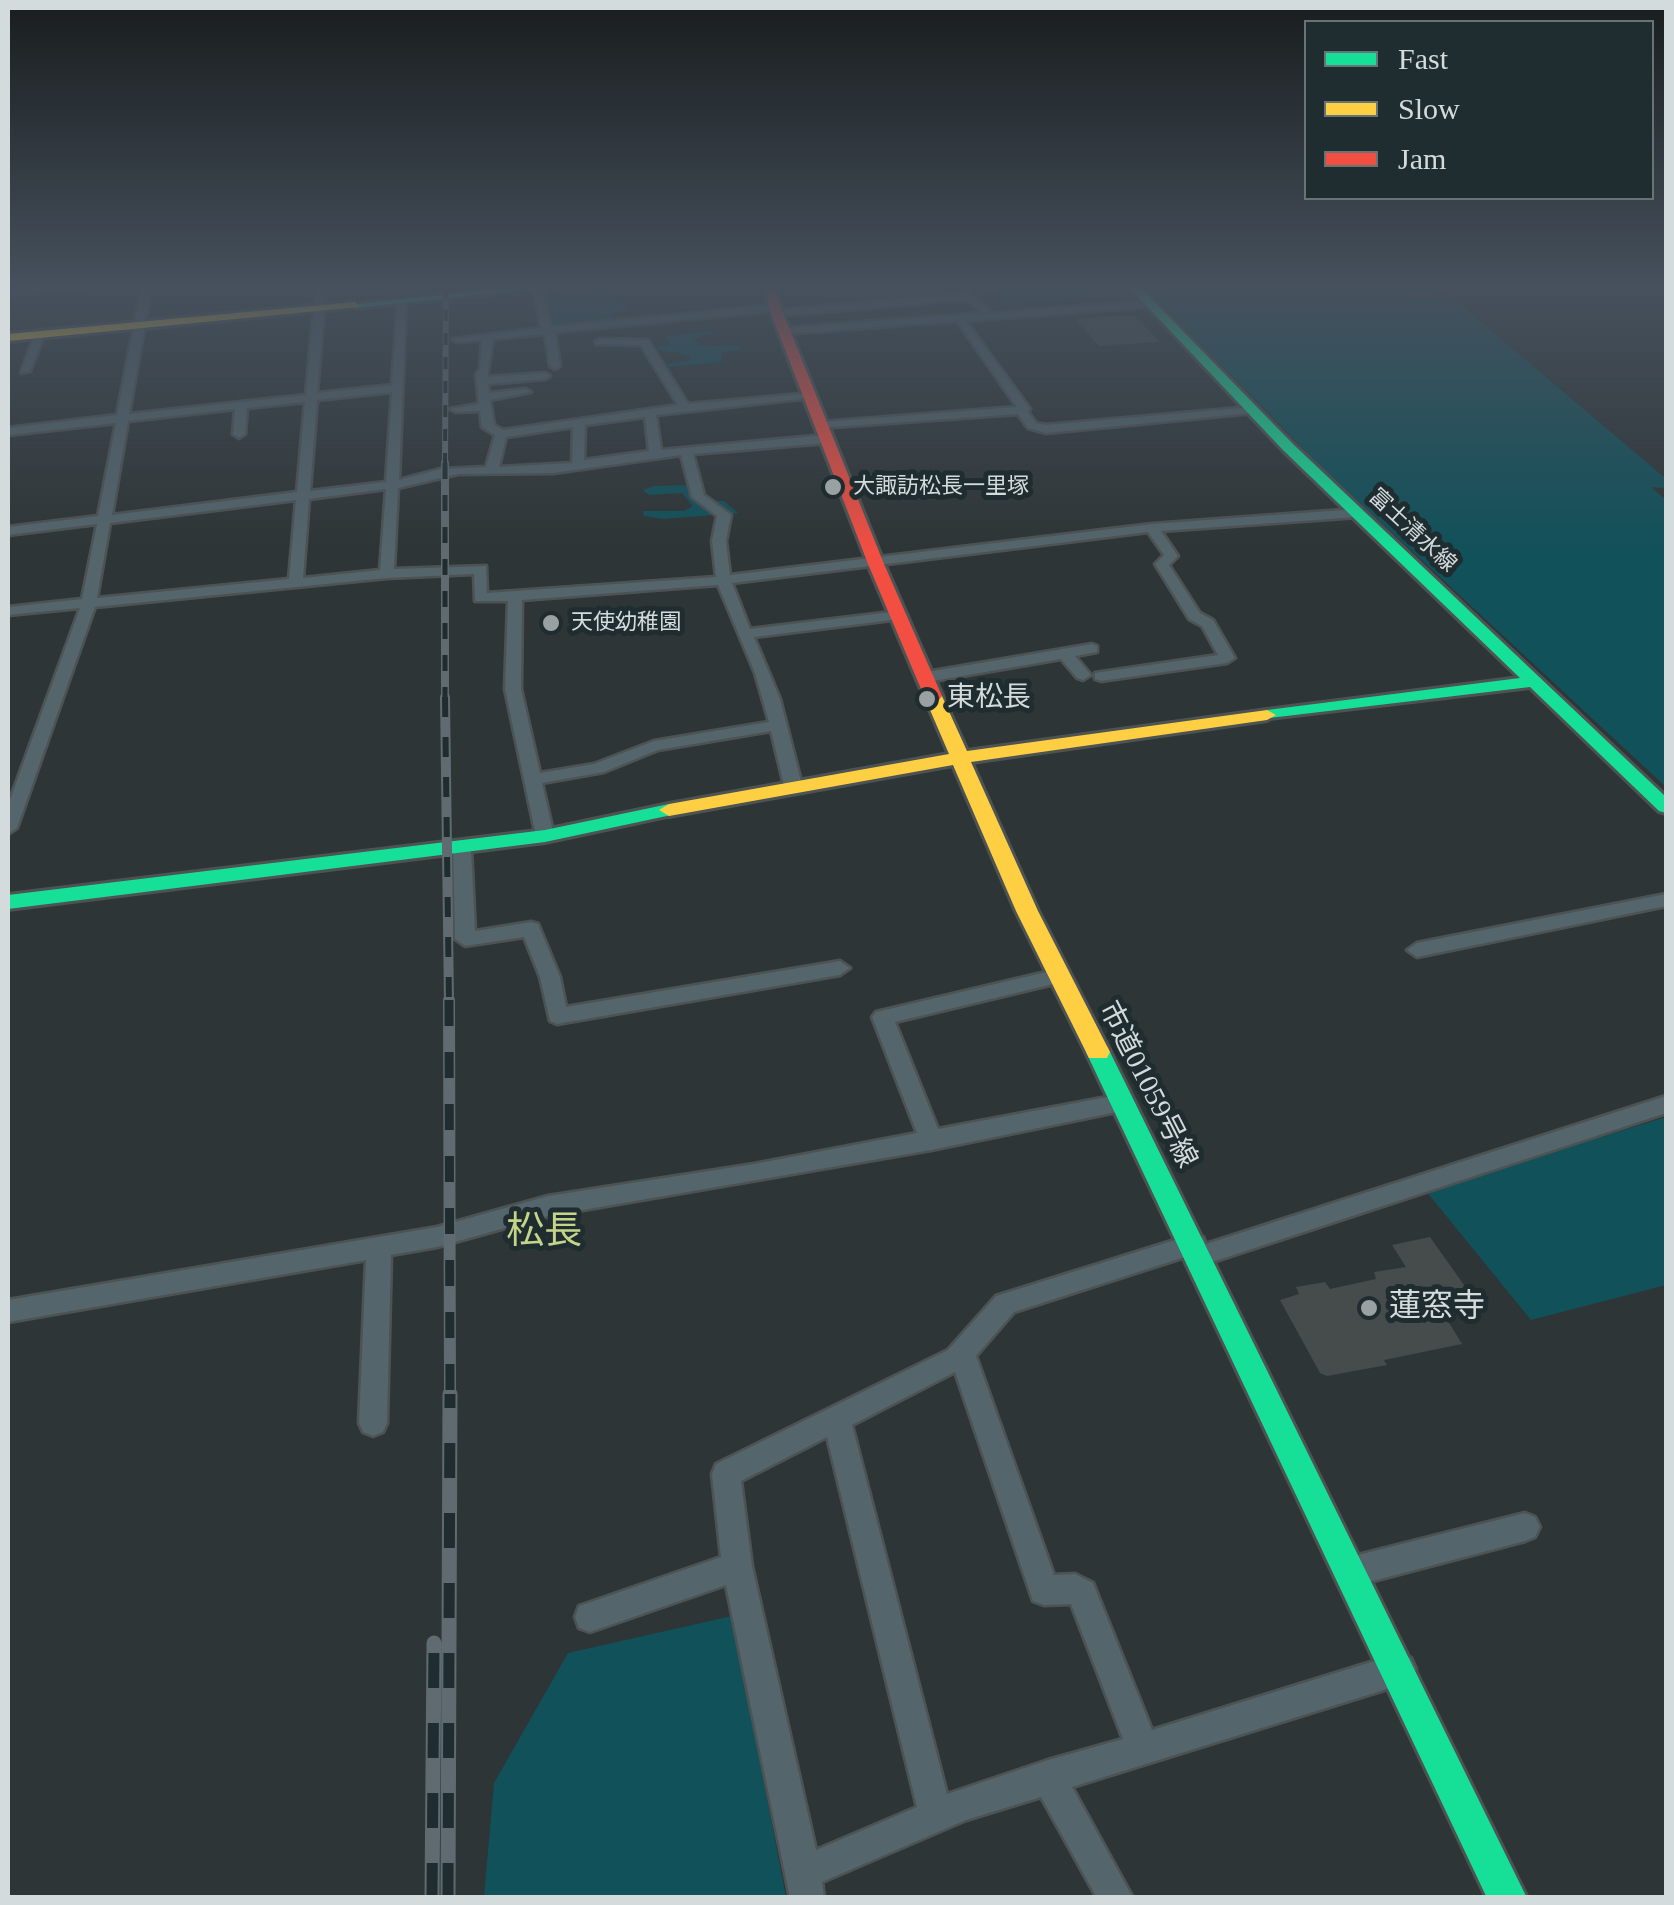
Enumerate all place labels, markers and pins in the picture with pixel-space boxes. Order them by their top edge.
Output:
place label: 大諏訪松長一里塚 [853,474,1029,500]
marker: 大諏訪松長一里塚 [822,476,844,498]
place label: 天使幼稚園 [571,610,681,636]
marker: 天使幼稚園 [540,612,562,634]
place label: 東松長 [947,682,1031,716]
marker: 東松長 [916,688,938,710]
place label: 蓮窓寺 [1389,1289,1485,1327]
marker: 蓮窓寺 [1358,1297,1380,1319]

